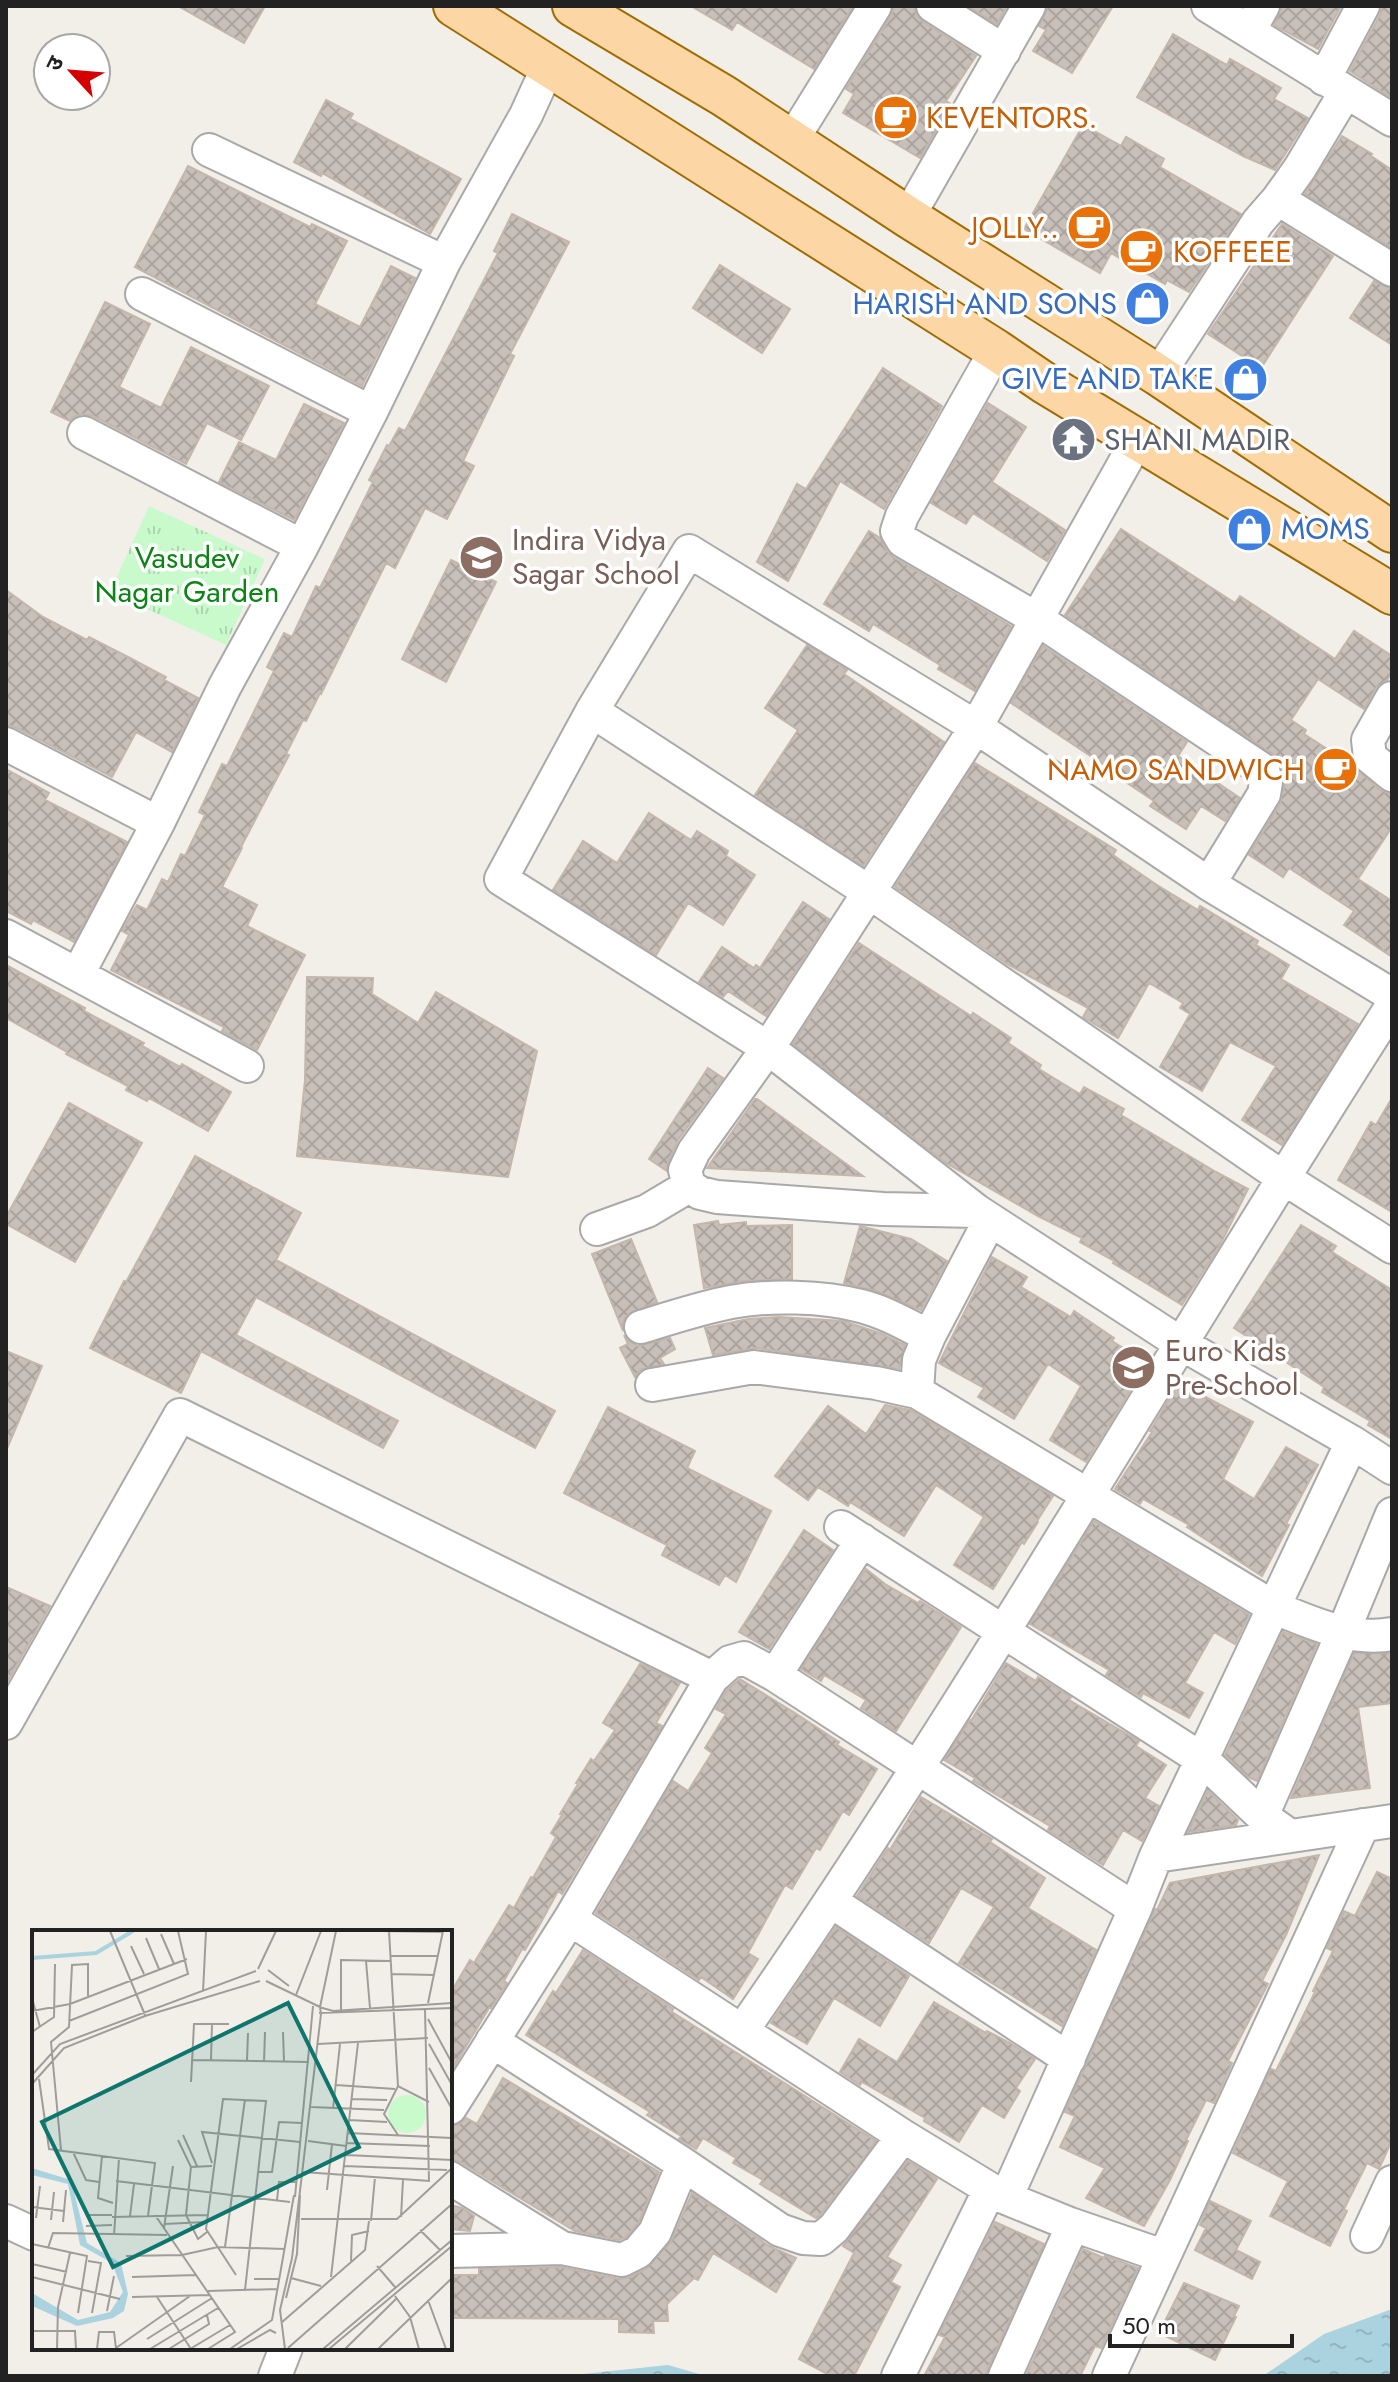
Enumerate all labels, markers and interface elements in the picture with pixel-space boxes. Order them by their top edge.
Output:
north arrow [32,32,112,112]
text: उ [37,49,72,76]
cafe icon: KEVENTORS. [871,94,919,142]
place label: KEVENTORS. [926,96,1097,139]
cafe icon: JOLLY.. [1066,204,1114,252]
place label: JOLLY.. [967,206,1059,249]
cafe icon: KOFFEEE [1118,228,1166,276]
place label: KOFFEEE [1173,230,1292,273]
shop icon: HARISH AND SONS [1124,280,1172,328]
place label: HARISH AND SONS [852,282,1117,325]
shop icon: GIVE AND TAKE [1221,355,1269,403]
place label: GIVE AND TAKE [1001,357,1214,400]
temple icon: SHANI MADIR [1049,416,1097,464]
place label: SHANI MADIR [1104,418,1290,461]
shop icon: MOMS [1226,505,1274,553]
place label: MOMS [1281,507,1370,550]
place label: Indira Vidya Sagar School [512,518,680,595]
school or university icon: Indira Vidya Sagar School [457,533,505,581]
park label: Vasudev Nagar Garden [95,536,279,613]
cafe icon: NAMO SANDWICH [1312,746,1360,794]
place label: NAMO SANDWICH [1047,748,1305,791]
place label: Euro Kids Pre-School [1165,1329,1299,1406]
school or university icon: Euro Kids Pre-School [1110,1344,1158,1392]
inset map [32,1930,452,2350]
scale bar [1110,2298,1292,2348]
text: 50 m [1122,2308,1176,2343]

